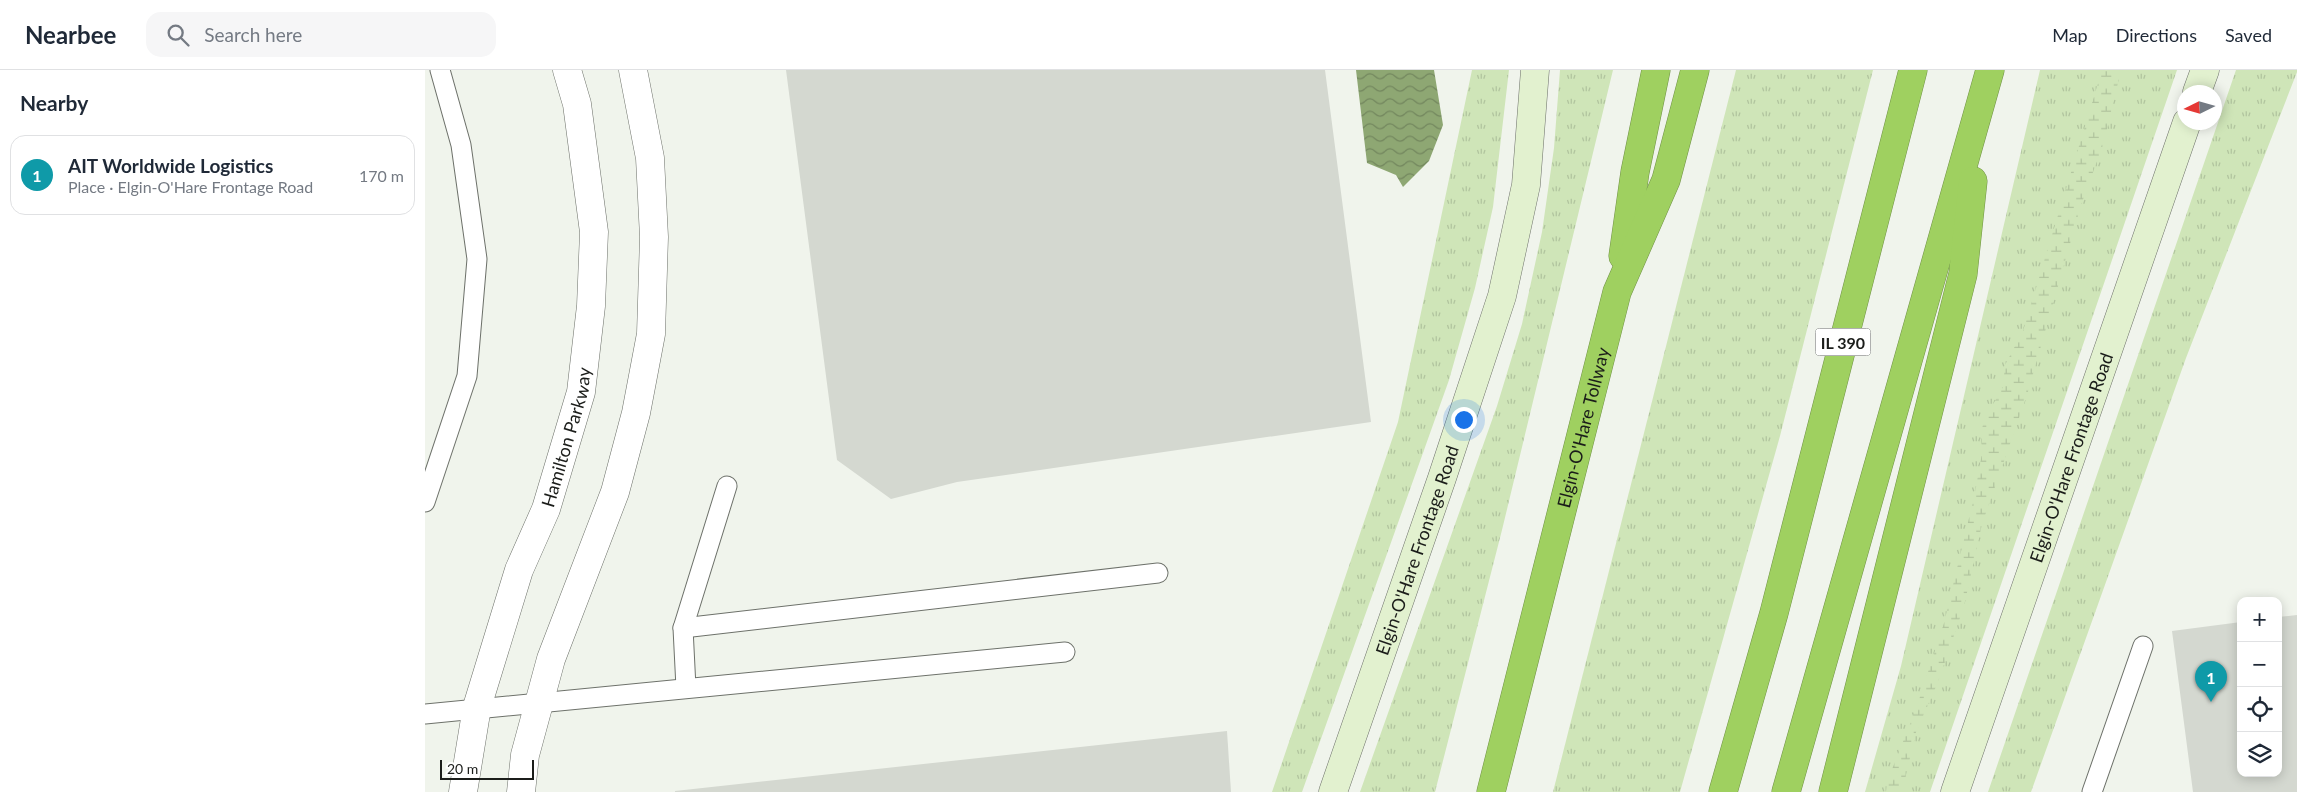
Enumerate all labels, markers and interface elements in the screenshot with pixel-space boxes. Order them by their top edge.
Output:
search box [146,12,496,57]
text: Nearbee [25,20,116,49]
icon: search [164,21,192,49]
text: Search here [204,23,302,46]
text: Map [2052,24,2088,46]
text: Directions [2116,24,2197,46]
text: Saved [2225,24,2272,46]
north arrow [2177,85,2222,130]
text: Nearby [20,90,88,115]
text: AIT Worldwide Logistics [68,154,273,177]
text: 1 [32,166,42,185]
text: 170 m [359,166,404,185]
text: Place · Elgin-O'Hare Frontage Road [68,177,313,196]
road number: IL 390 [1815,328,1871,356]
street label: Elgin-O'Hare Tollway [1552,344,1614,510]
street label: Elgin-O'Hare Frontage Road [2024,350,2117,565]
street label: Hamilton Parkway [536,365,595,510]
your location [1451,407,1477,433]
street label: Elgin-O'Hare Frontage Road [1370,442,1463,658]
map controls [2237,597,2282,777]
button: + [2237,597,2282,642]
button: − [2237,642,2282,687]
pin: 1 [2195,661,2227,702]
button: locate [2237,687,2282,732]
button: layers [2237,732,2282,777]
scale bar [440,757,534,780]
text: 20 m [447,760,478,777]

